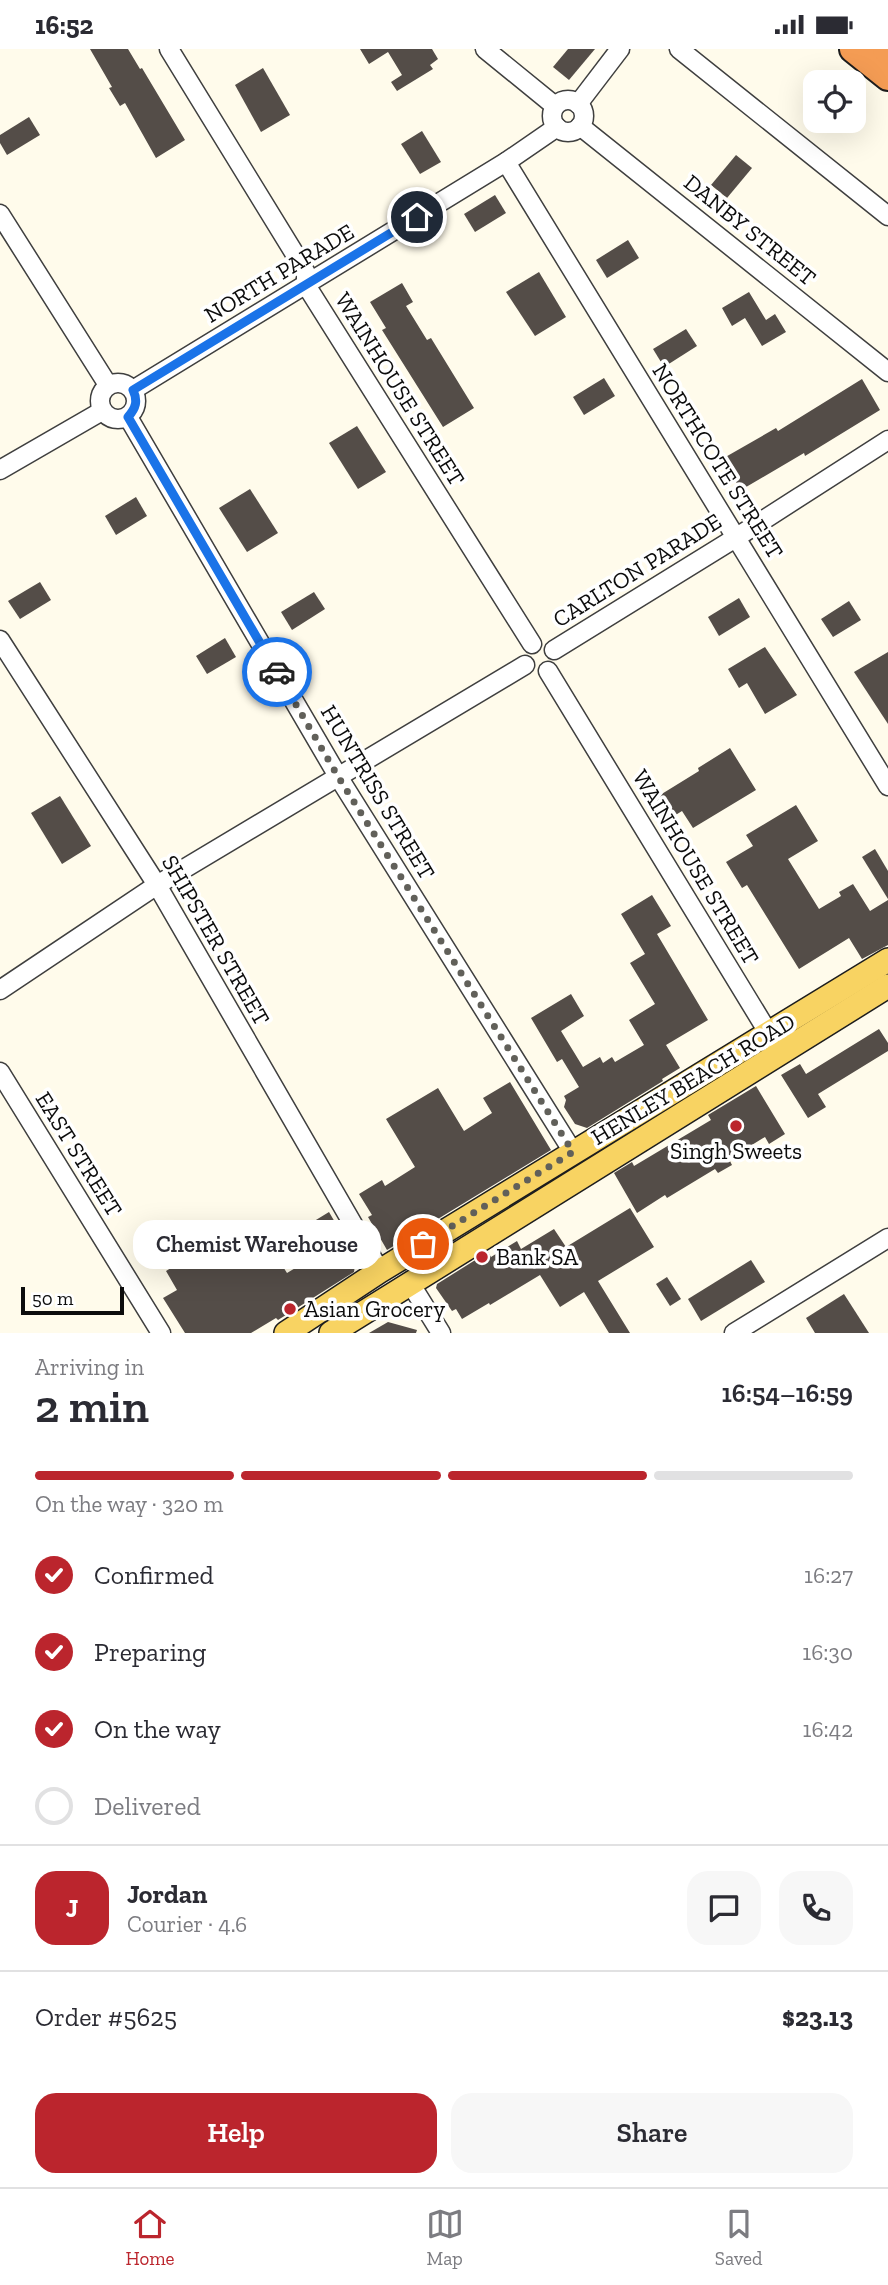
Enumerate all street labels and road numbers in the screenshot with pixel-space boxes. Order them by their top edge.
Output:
street label: DANBY STREET [678,168,822,292]
street label: NORTH PARADE [199,217,359,329]
street label: WAINHOUSE STREET [329,287,471,491]
street label: NORTHCOTE STREET [646,358,790,564]
street label: CARLTON PARADE [548,507,726,633]
street label: HUNTRISS STREET [315,700,441,884]
street label: WAINHOUSE STREET [627,764,765,970]
street label: SHIPSTER STREET [156,850,276,1030]
street label: HENLEY BEACH ROAD [586,1007,800,1151]
street label: EAST STREET [30,1086,128,1222]

